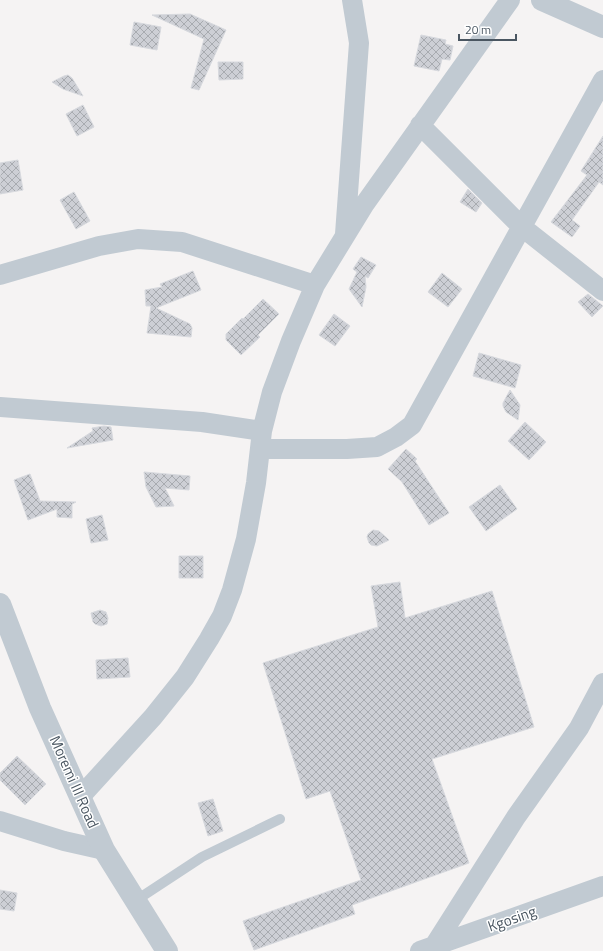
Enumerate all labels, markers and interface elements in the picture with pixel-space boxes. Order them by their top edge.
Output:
scale bar [459,16,516,42]
text: 20 m [465,20,491,39]
street label: Moremi III Road [44,732,105,832]
street label: Kgosing [484,899,539,938]

